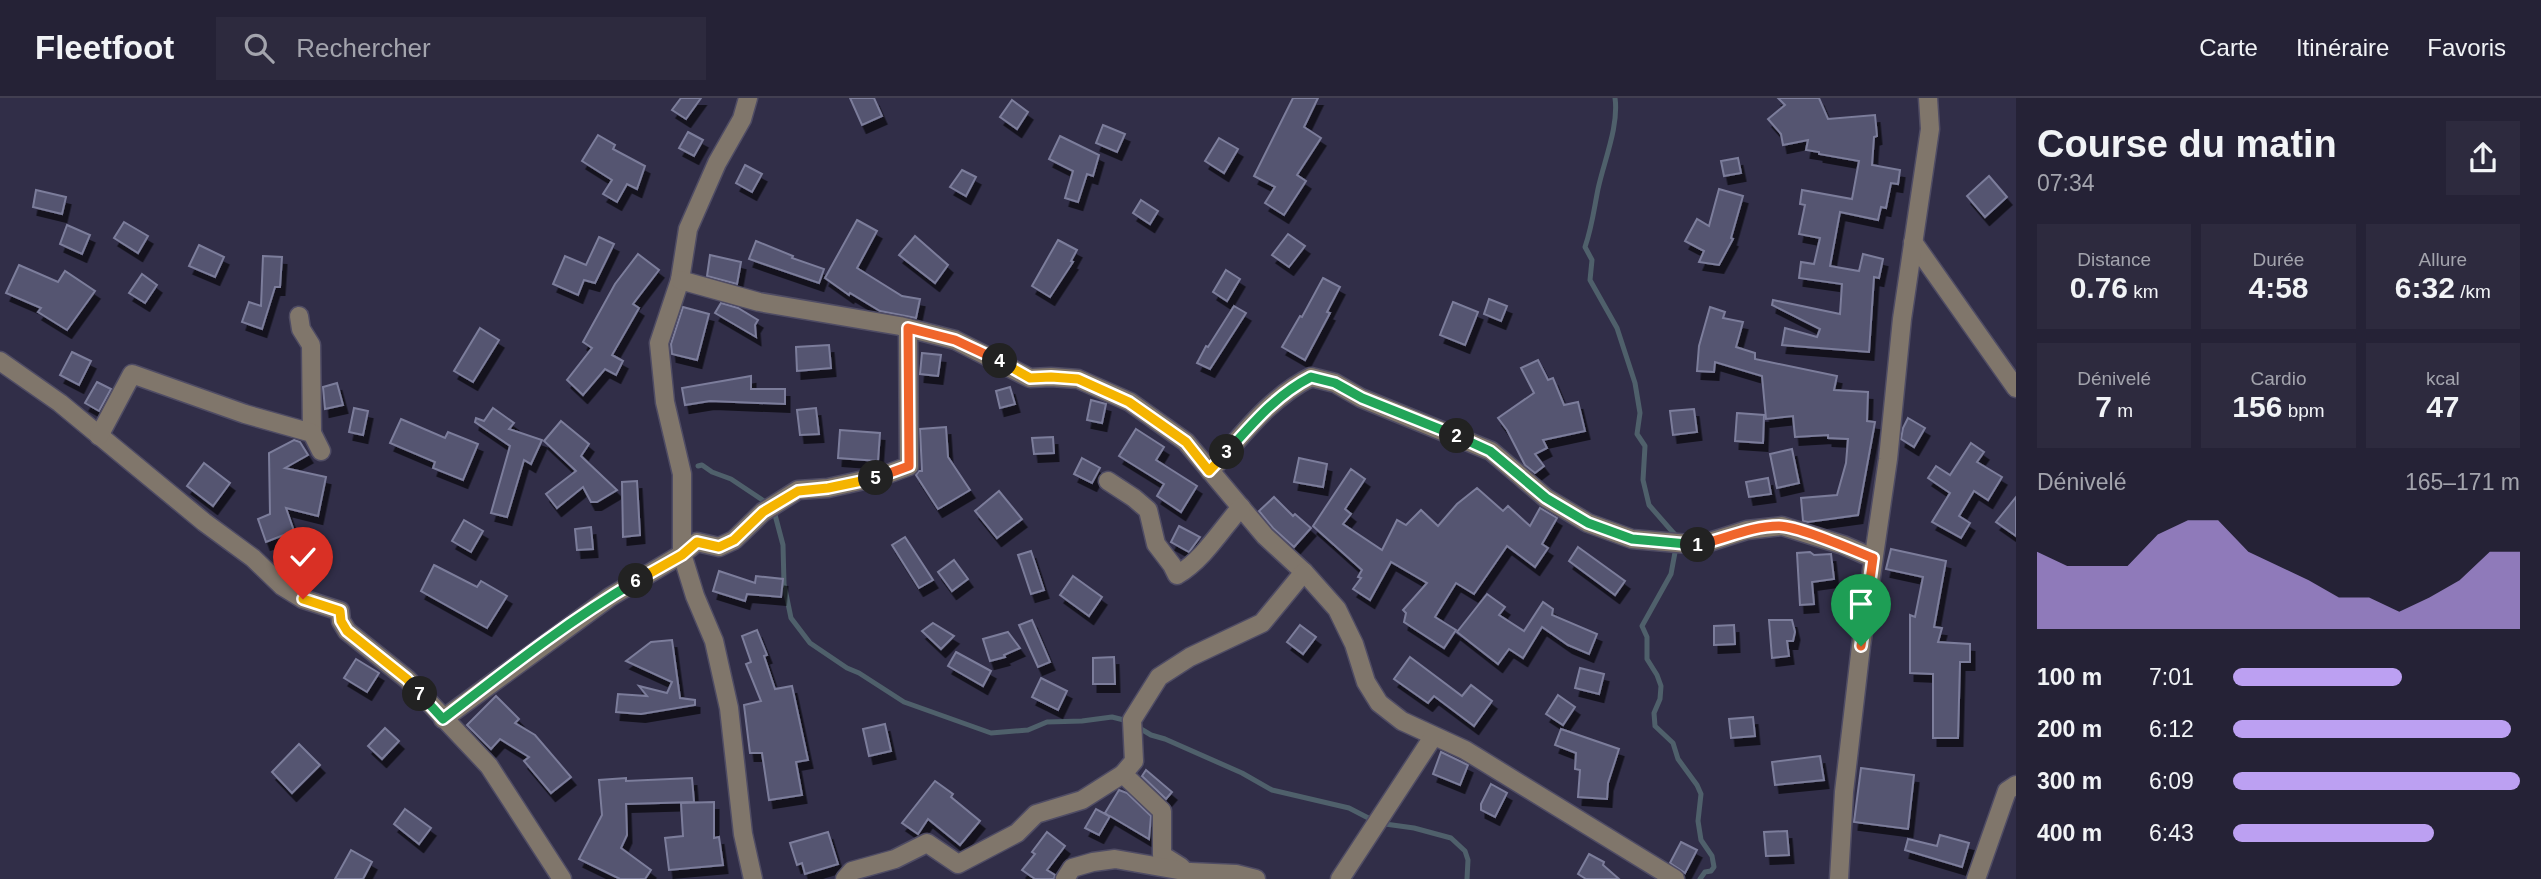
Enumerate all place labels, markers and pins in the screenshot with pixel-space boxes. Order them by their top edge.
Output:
pin: 4 [982,344,1018,378]
pin: 2 [1440,418,1474,454]
pin: 3 [1210,434,1244,470]
pin: 5 [858,460,894,496]
pin [273,527,333,599]
pin: 1 [1680,528,1716,562]
pin: 6 [618,564,654,598]
pin [1831,574,1891,646]
pin: 7 [402,676,438,712]

